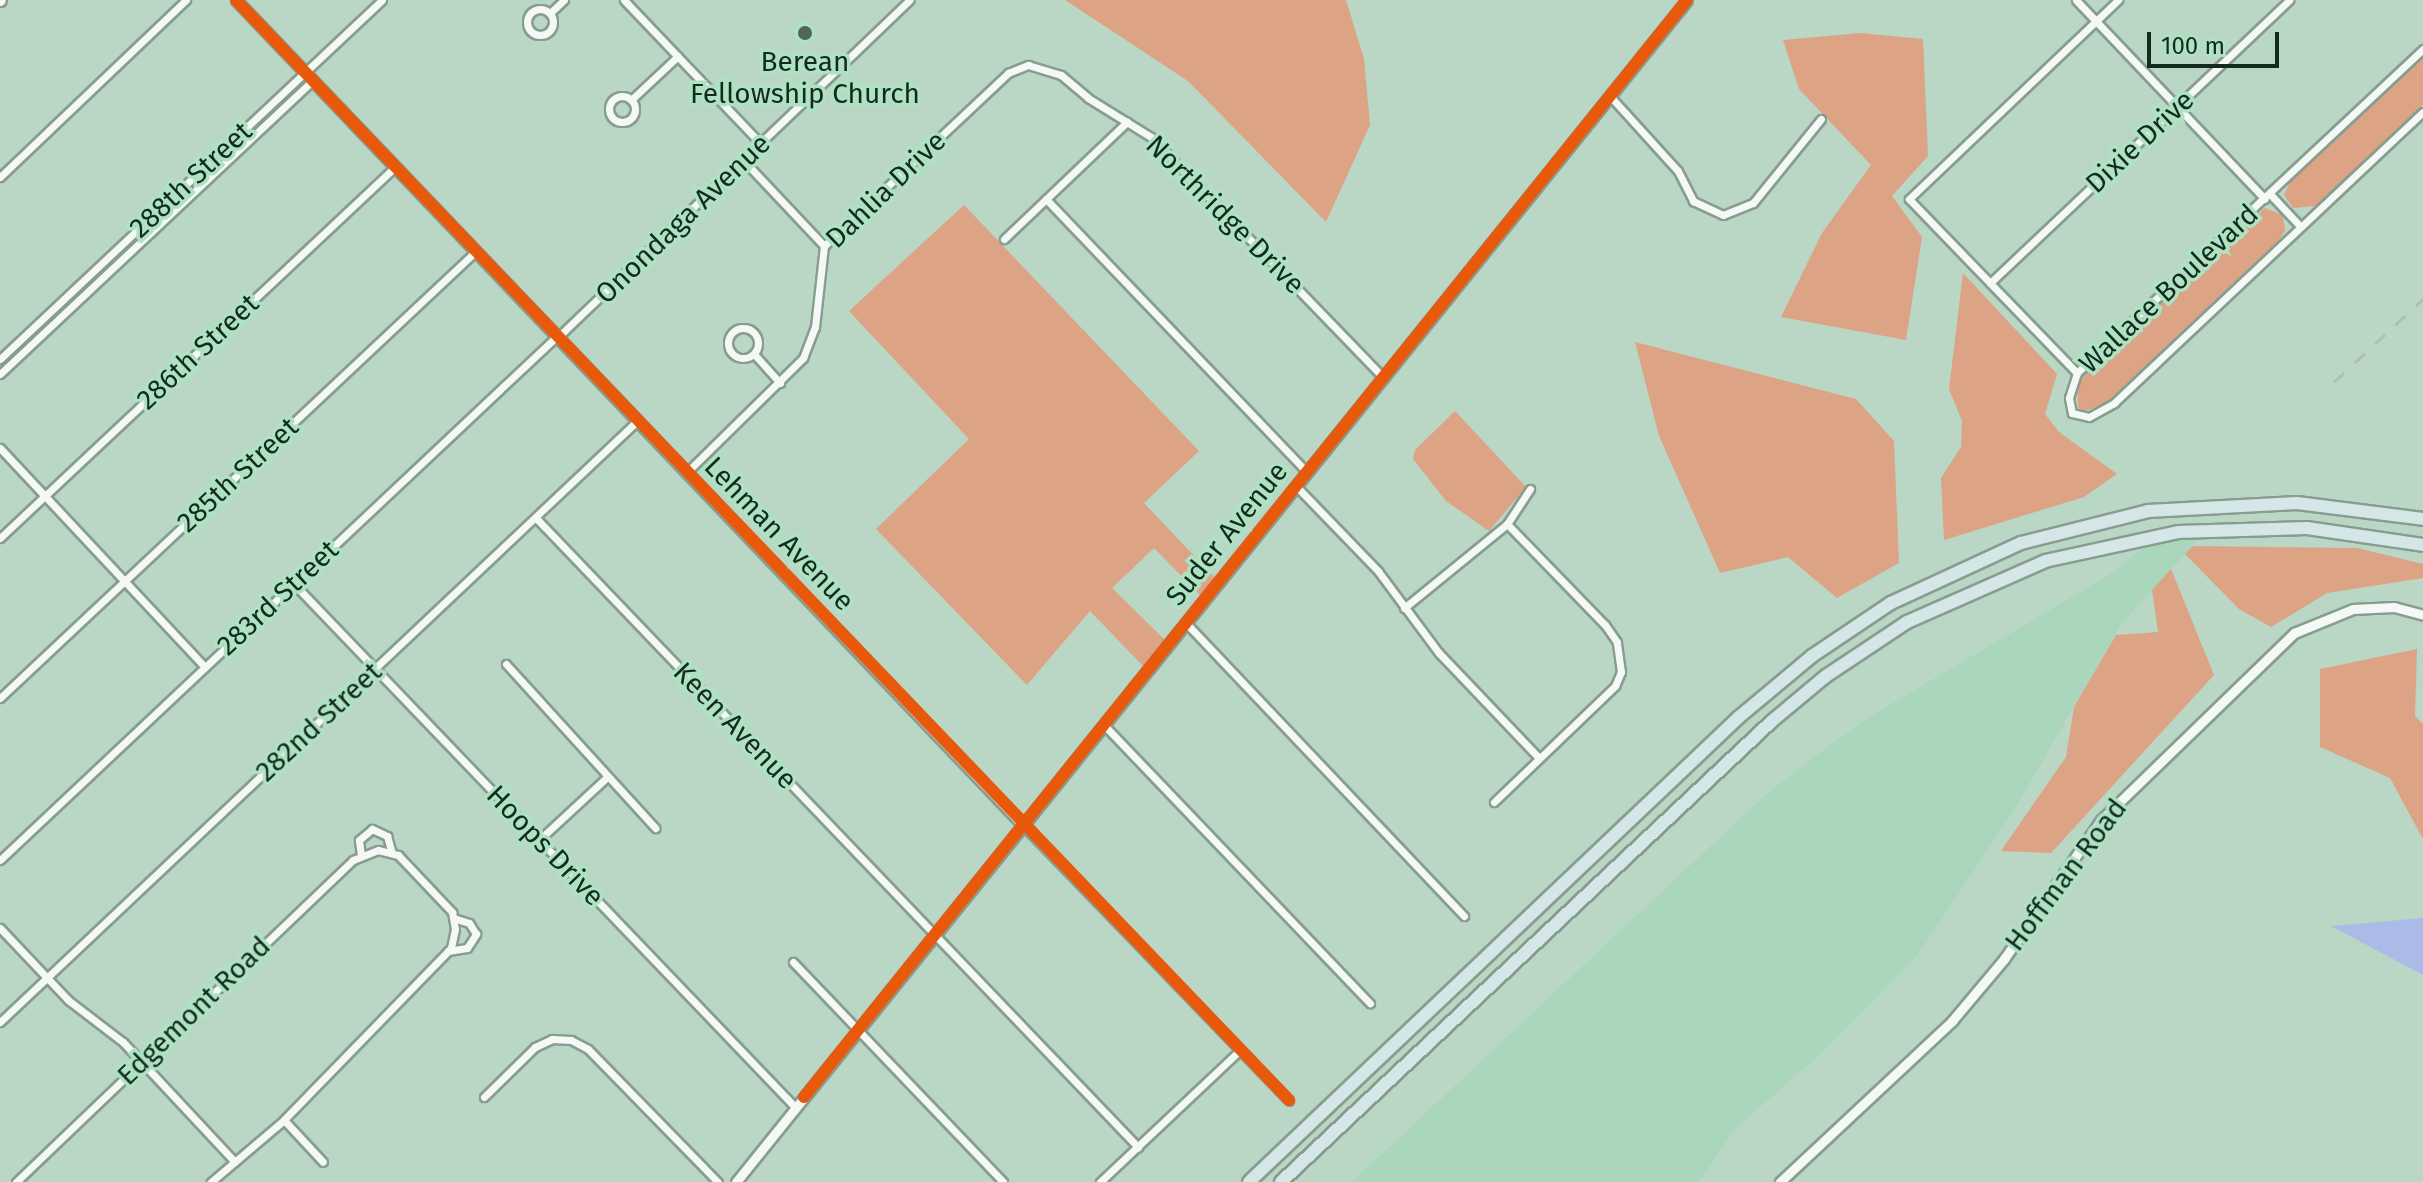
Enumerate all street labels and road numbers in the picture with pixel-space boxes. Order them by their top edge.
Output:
street label: Dixie Drive [2079,83,2201,201]
street label: 288th Street [123,115,259,245]
street label: Dahlia Drive [819,124,953,256]
street label: Onondaga Avenue [589,127,777,311]
street label: Northridge Drive [1139,129,1311,301]
street label: Wallace Boulevard [2073,197,2265,381]
street label: 286th Street [130,287,266,417]
street label: 285th Street [171,411,305,539]
street label: Lehman Avenue [697,450,861,618]
street label: Suder Avenue [1159,456,1295,612]
street label: 283rd Street [210,533,346,663]
street label: 282nd Street [249,655,389,789]
street label: Keen Avenue [666,656,804,796]
street label: Hoops Drive [479,779,611,913]
street label: Hoffman Road [1998,792,2134,958]
street label: Edgemont Road [111,930,277,1092]

